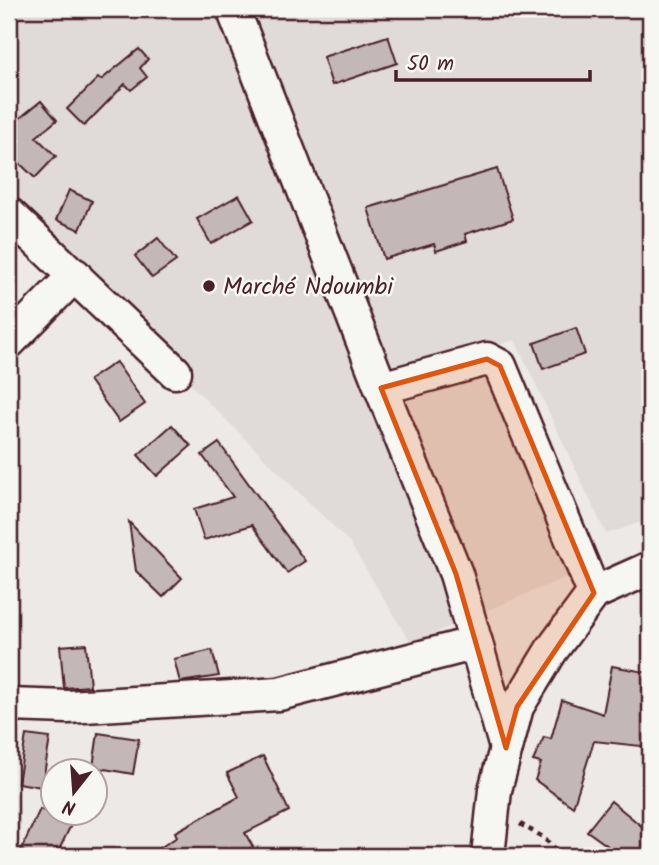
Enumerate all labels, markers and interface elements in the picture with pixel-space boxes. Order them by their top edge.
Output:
scale bar [396,38,591,82]
text: 50 m [407,48,454,81]
place label: Marché Ndoumbi [223,268,394,307]
marker: Marché Ndoumbi [201,278,217,294]
north arrow [38,756,108,826]
text: N [59,790,80,822]

